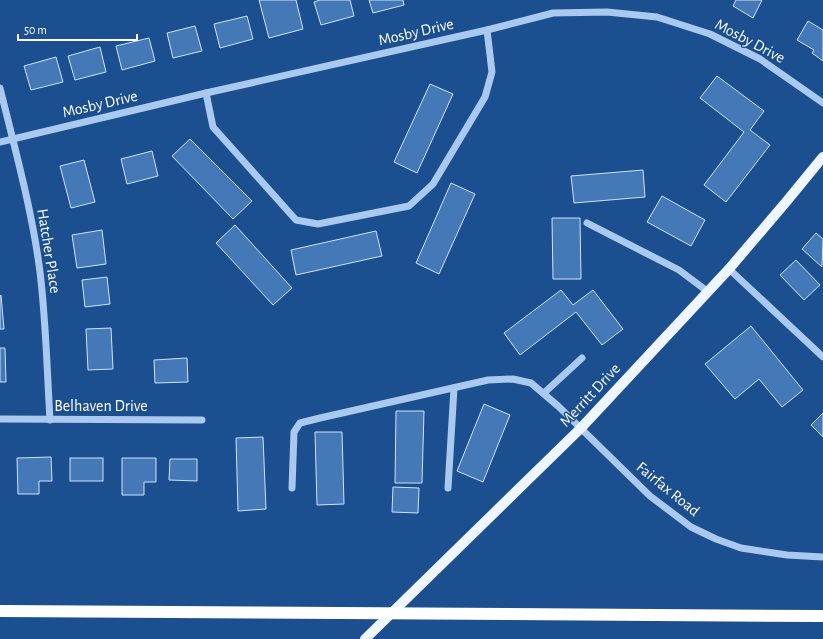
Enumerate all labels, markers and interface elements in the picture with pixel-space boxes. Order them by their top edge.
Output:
scale bar [18,16,137,42]
street label: Mosby Drive [377,16,455,49]
street label: Mosby Drive [712,16,788,67]
text: 50 m [24,24,47,36]
street label: Mosby Drive [61,88,139,121]
street label: Hatcher Place [34,207,64,295]
street label: Merritt Drive [557,360,623,430]
street label: Belhaven Drive [54,398,148,414]
street label: Fairfax Road [633,459,703,519]

